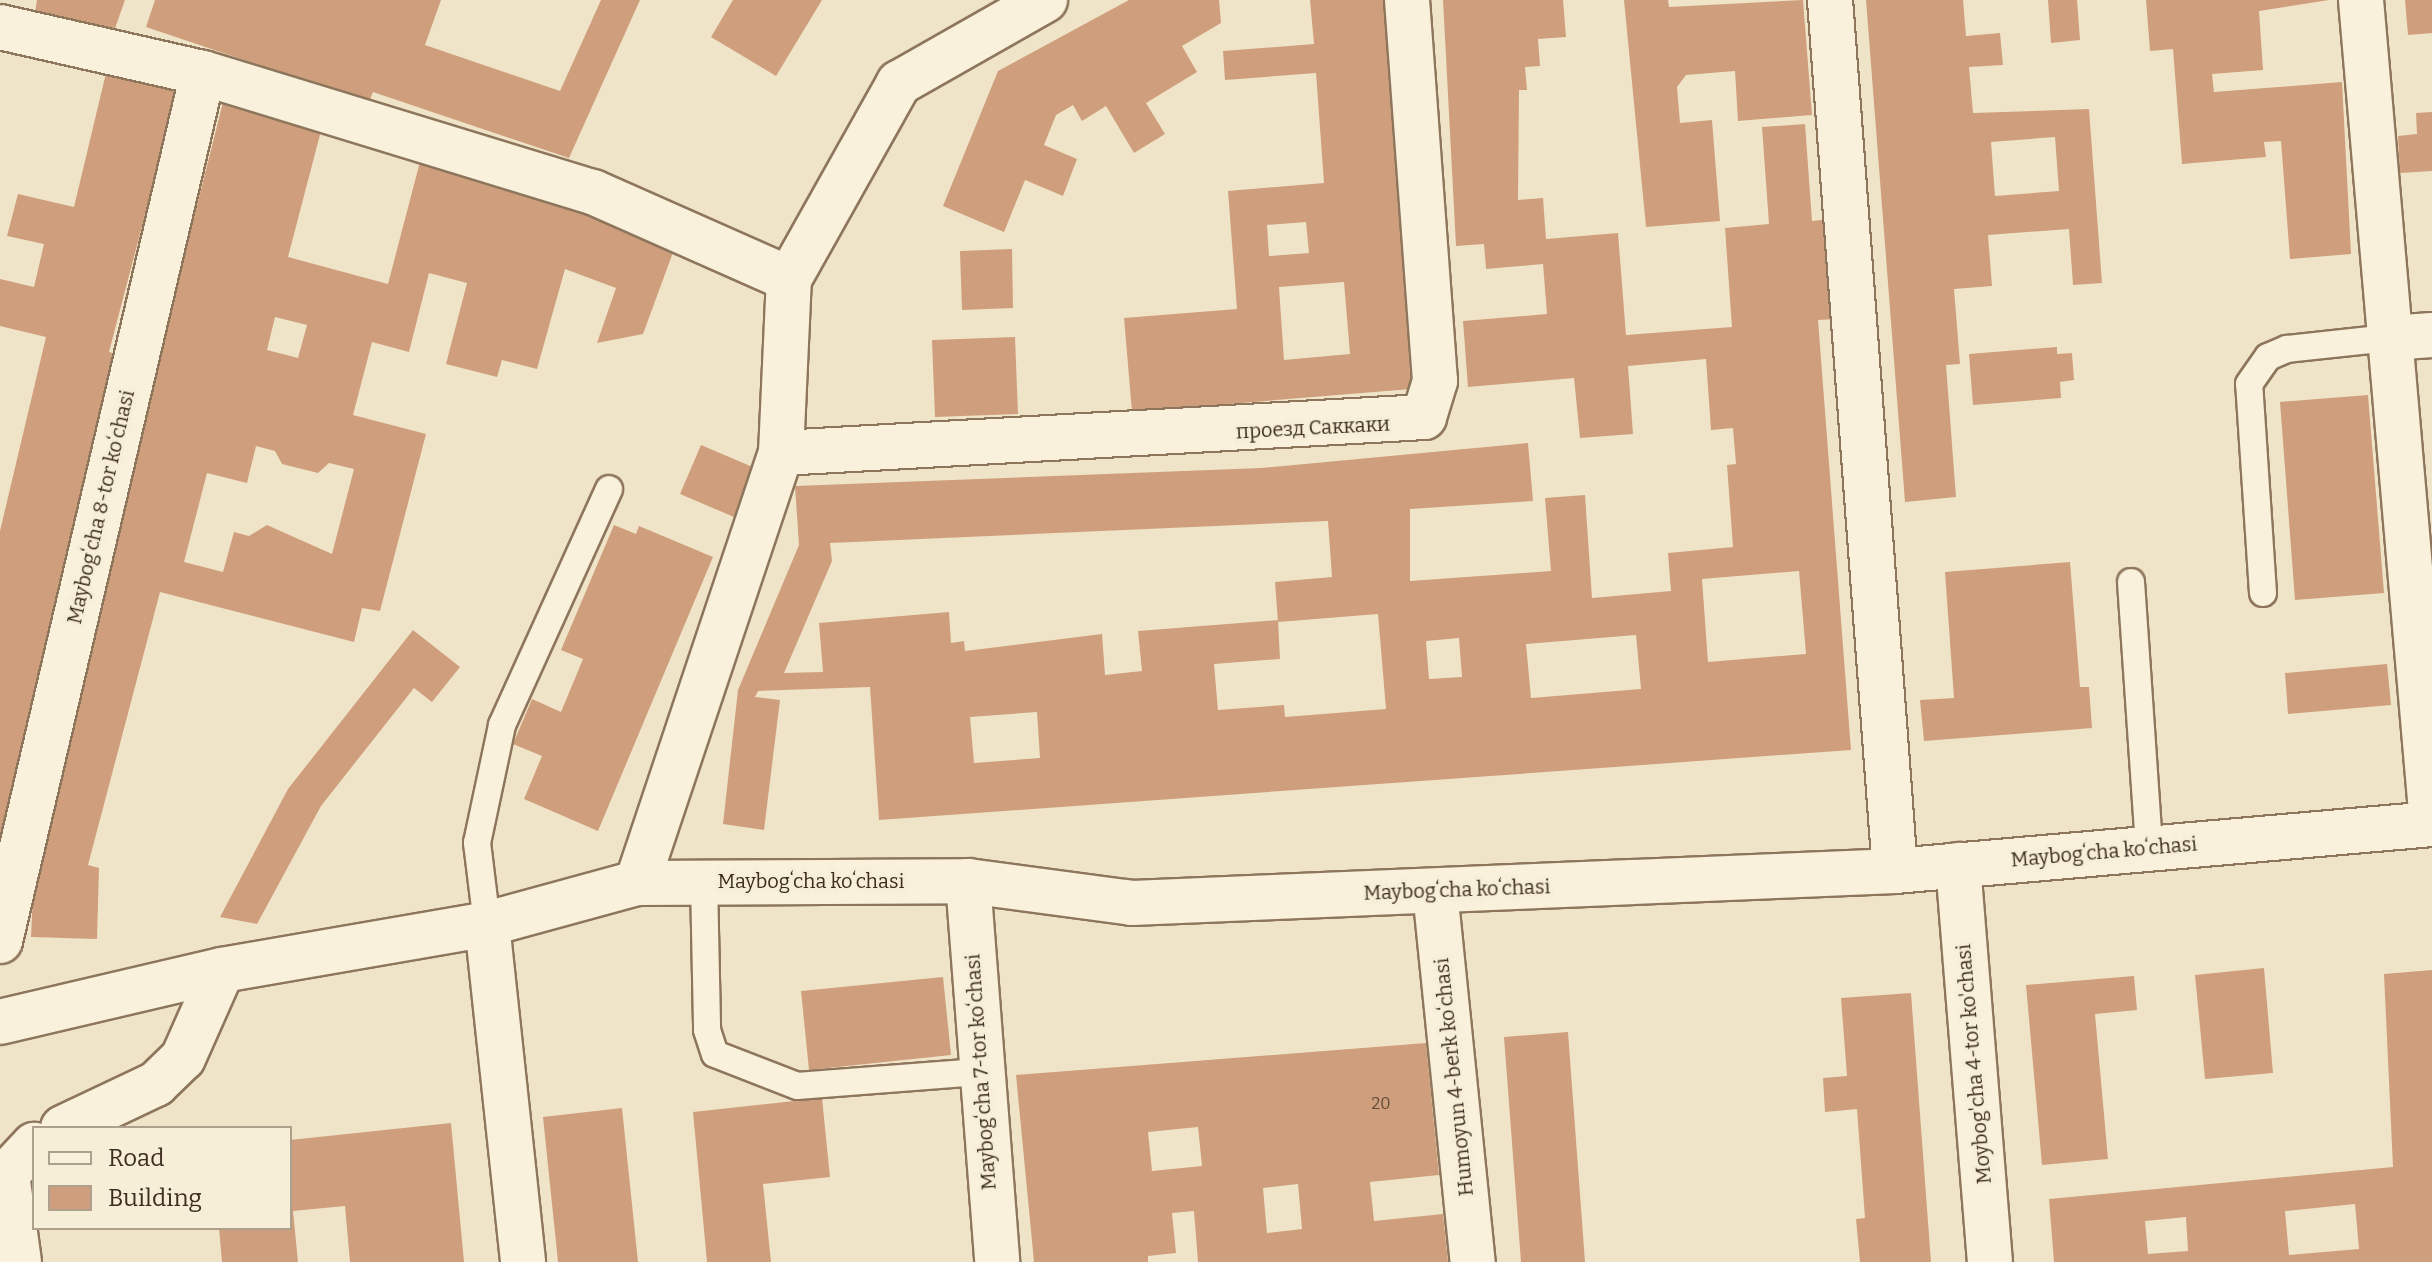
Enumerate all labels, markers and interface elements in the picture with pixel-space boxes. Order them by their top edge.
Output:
street label: Maybogʻcha 8-tor koʻchasi [62,388,140,626]
street label: проезд Саккаки [1235,412,1391,444]
street label: Maybogʻcha koʻchasi [2010,832,2198,872]
street label: Maybogʻcha koʻchasi [717,869,905,893]
street label: Maybogʻcha koʻchasi [1363,875,1551,905]
street label: Moybog'cha 4-tor ko'chasi [1952,943,1996,1185]
street label: Maybogʻcha 7-tor koʻchasi [961,953,1001,1191]
street label: Humoyun 4-berk koʻchasi [1430,957,1478,1197]
house number: 20 [1372,1094,1390,1114]
legend [32,1126,292,1230]
text: Road [108,1144,164,1172]
text: Building [108,1184,202,1212]

